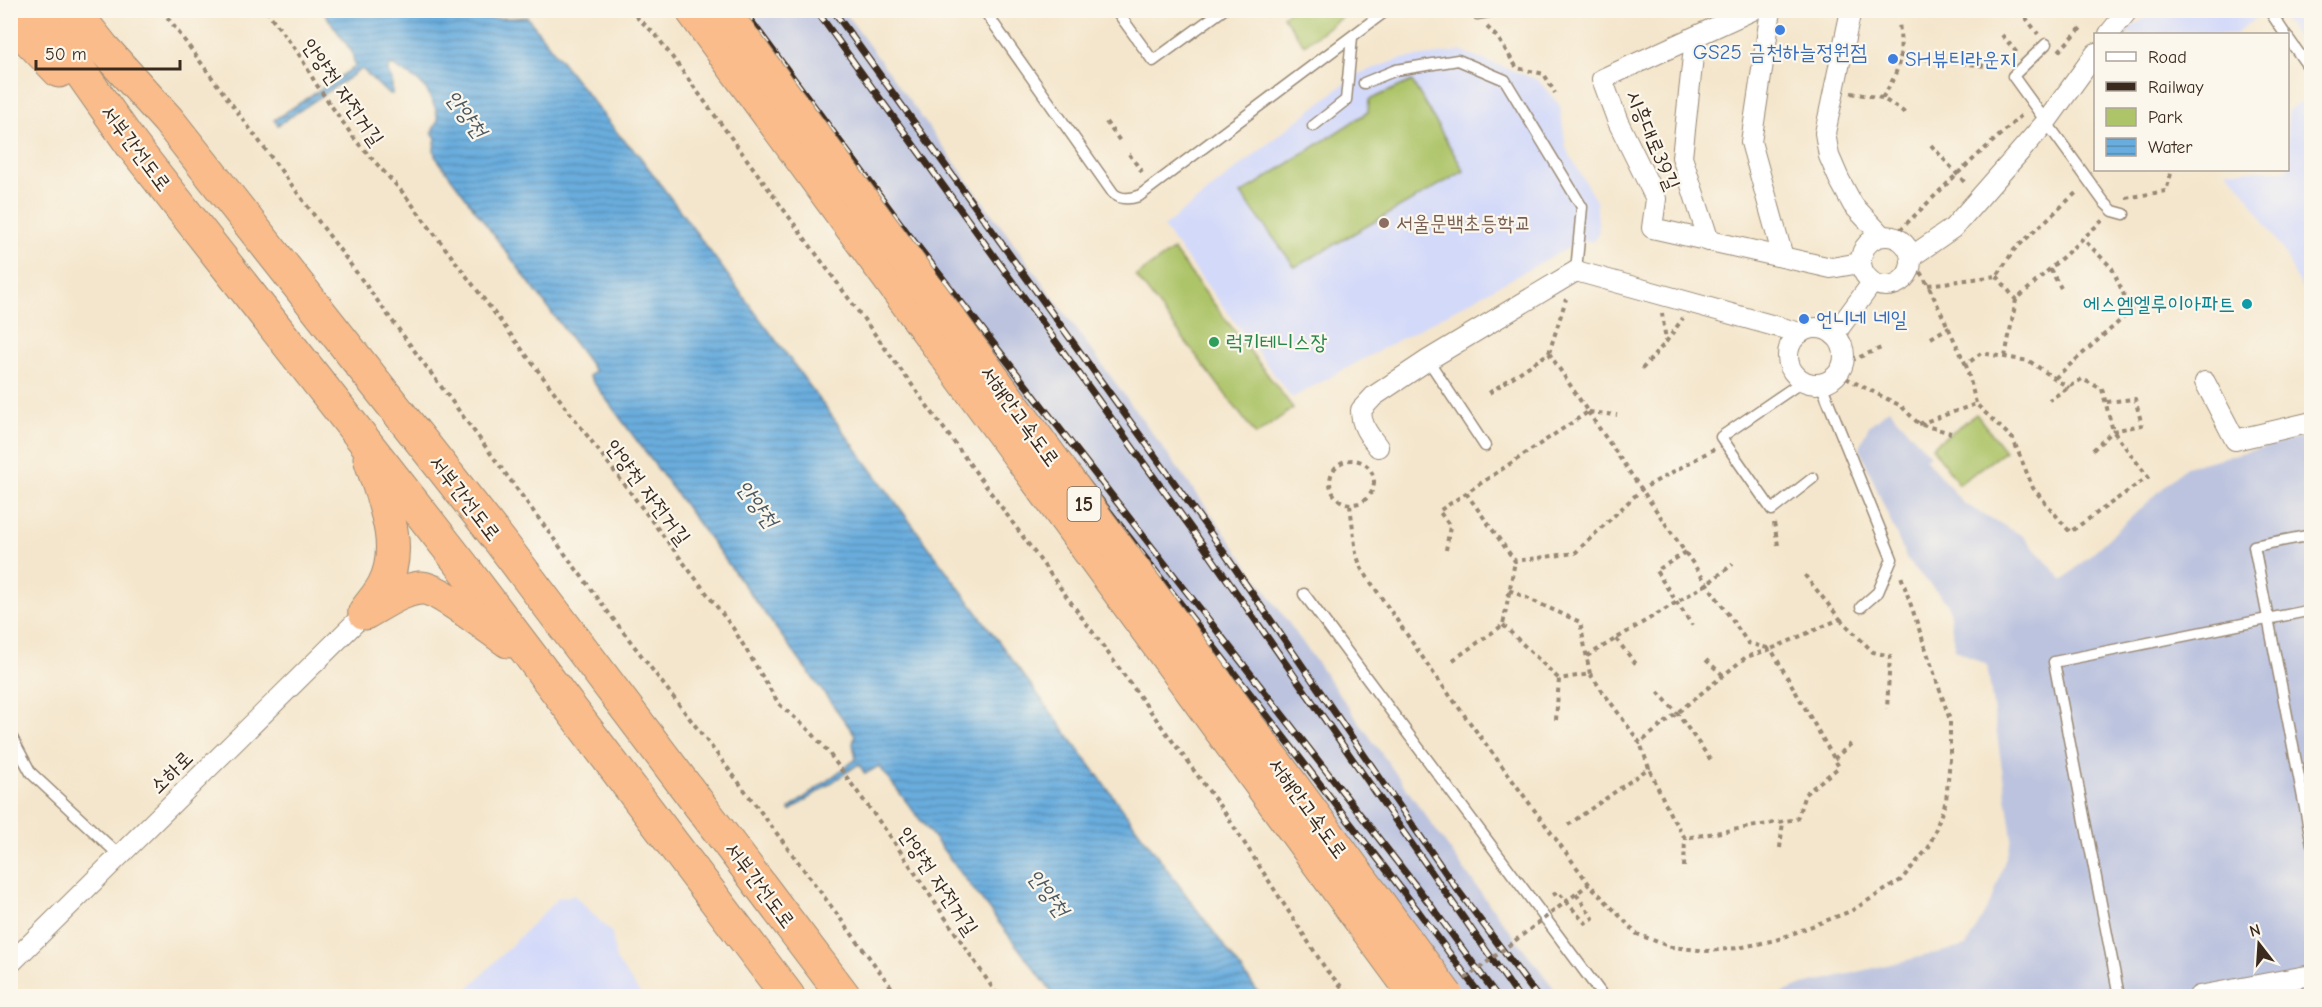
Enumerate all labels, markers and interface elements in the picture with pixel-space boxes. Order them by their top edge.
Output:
marker: GS25 금천하늘정원점 [1773,23,1787,37]
scale bar [36,33,180,71]
legend [2094,33,2289,171]
street label: 안양천 자전거길 [297,34,389,150]
place label: GS25 금천하늘정원점 [1693,40,1867,64]
text: 50 m [45,44,87,65]
place label: SH뷰티라운지 [1905,47,2016,71]
text: Road [2148,47,2187,68]
marker: SH뷰티라운지 [1886,52,1900,66]
text: Railway [2148,77,2205,98]
water label: 안양천 [440,85,494,145]
street label: 시흥대로39길 [1621,86,1685,194]
street label: 서부간선도로 [96,100,176,196]
text: Park [2148,107,2183,128]
text: Water [2148,137,2193,158]
place label: 서울문백초등학교 [1396,211,1531,235]
marker: 서울문백초등학교 [1377,216,1391,230]
place label: 에스엠엘루이아파트 [2083,292,2235,316]
marker: 에스엠엘루이아파트 [2240,297,2254,311]
place label: 언니네 네일 [1816,307,1908,331]
marker: 언니네 네일 [1797,312,1811,326]
place label: 럭키테니스장 [1226,330,1327,354]
marker: 럭키테니스장 [1207,335,1221,349]
street label: 서해안고속도로 [976,361,1064,471]
street label: 안양천 자전거길 [601,435,695,549]
street label: 서부간선도로 [424,451,506,545]
water label: 안양천 [731,475,785,535]
road number: 15 [1068,487,1100,521]
street label: 소하로 [145,746,197,798]
street label: 서해안고속도로 [1264,753,1352,863]
street label: 안양천 자전거길 [893,822,983,940]
street label: 서부간선도로 [720,837,800,933]
water label: 안양천 [1022,864,1076,924]
north arrow [2229,914,2289,974]
text: N [2247,920,2263,941]

